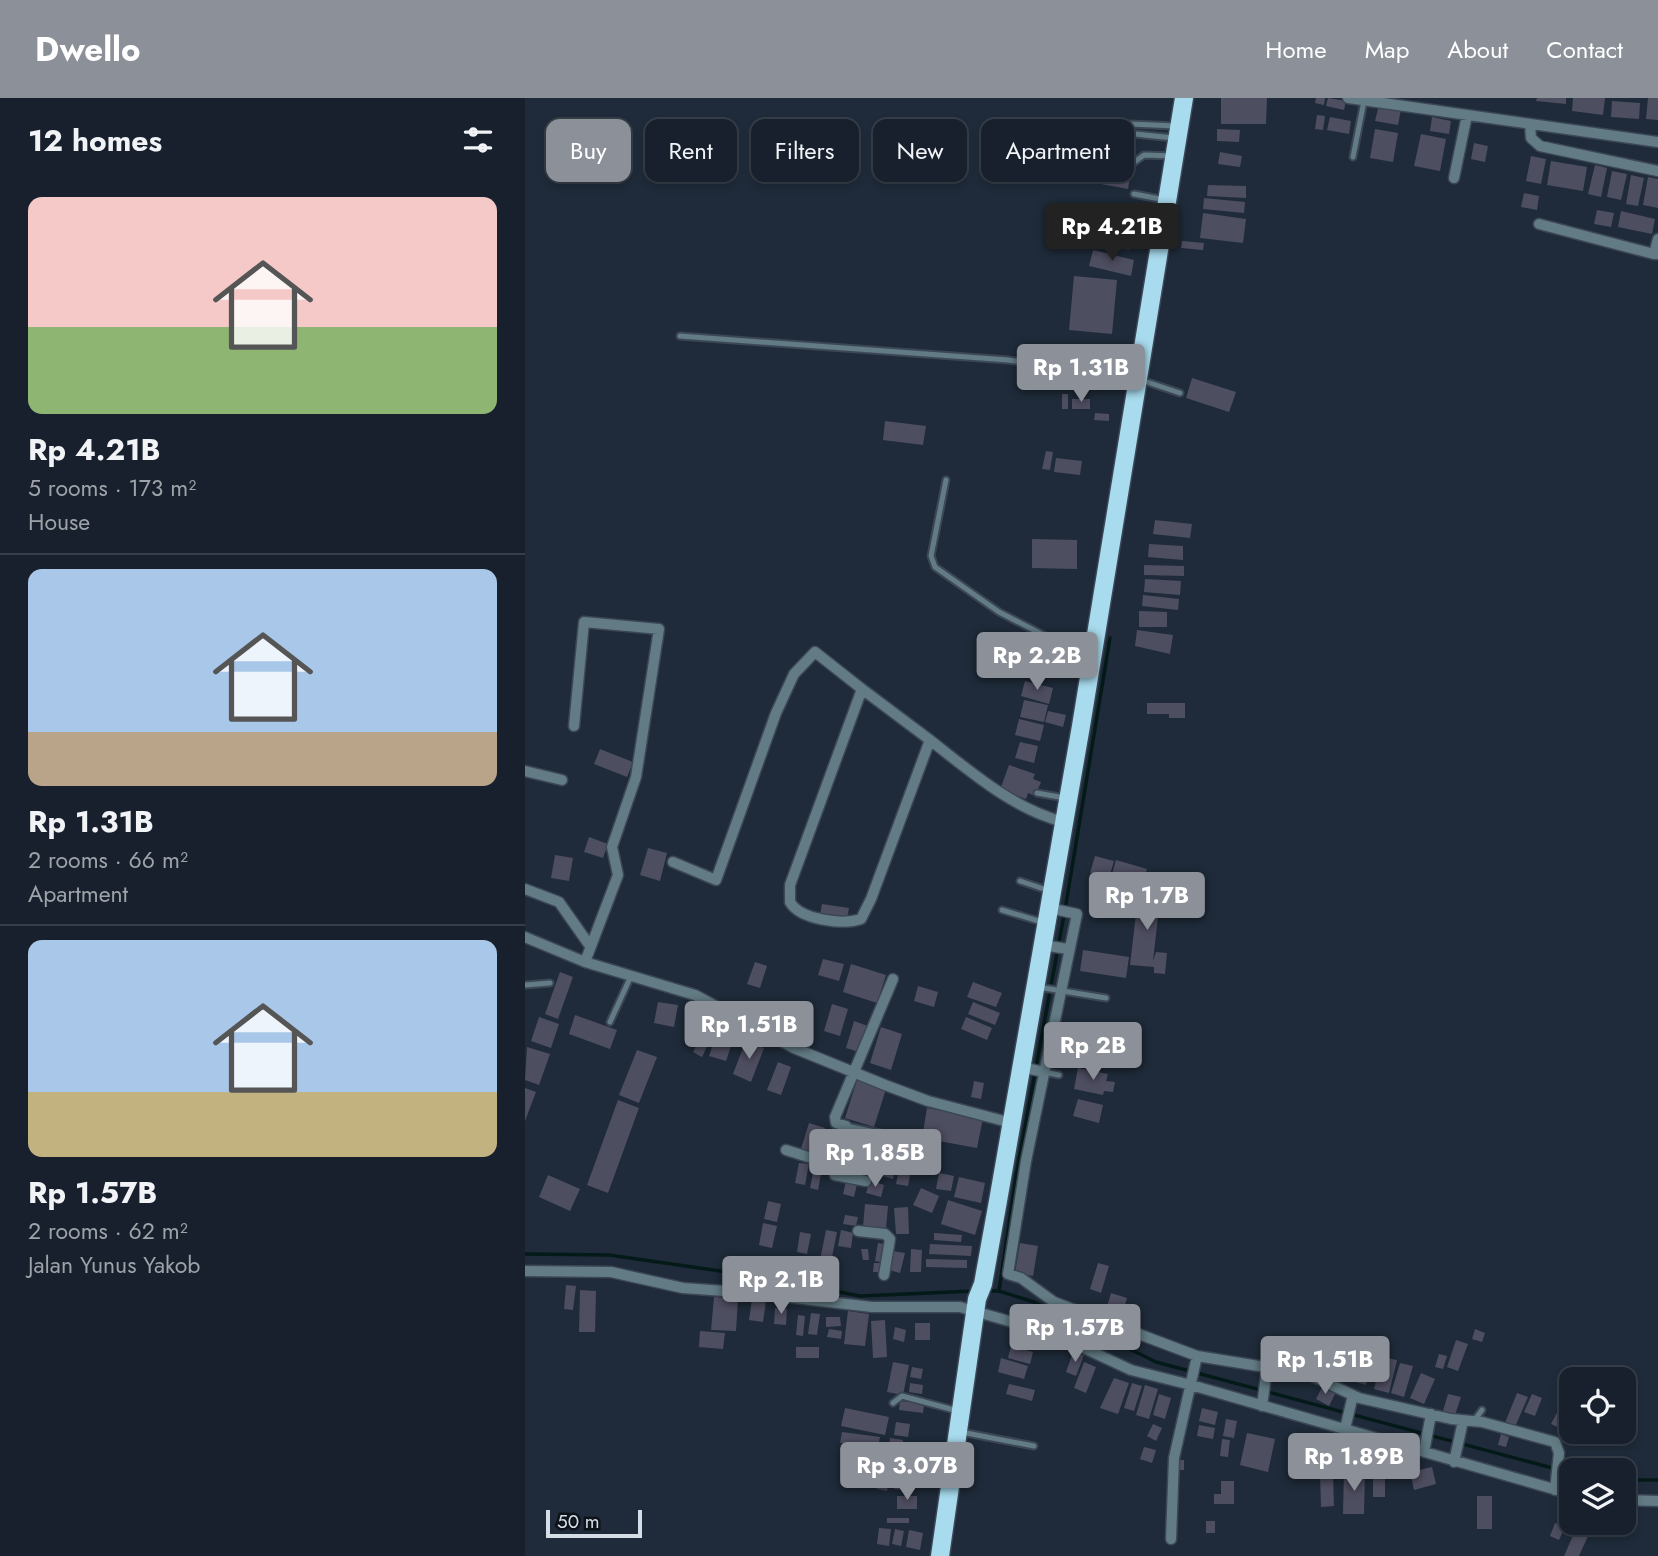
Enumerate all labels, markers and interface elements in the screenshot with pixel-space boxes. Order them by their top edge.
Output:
text: Dwello [35,26,141,73]
text: Home [1265,32,1327,67]
text: Map [1365,32,1409,67]
text: About [1447,32,1508,67]
text: Contact [1546,32,1623,67]
text: 12 homes [28,119,162,162]
chip: Buy [546,119,631,182]
chip: Rent [645,119,737,182]
chip: Filters [751,119,859,182]
chip: New [873,119,967,182]
chip: Apartment [981,119,1134,182]
icon: filters [459,121,497,159]
pin: Rp 4.21B [1040,204,1184,263]
text: Rp 4.21B [1061,209,1163,243]
icon: home [200,242,326,368]
pin: Rp 1.31B [1009,344,1153,404]
text: Rp 1.31B [1033,350,1129,384]
text: Rp 4.21B [28,428,160,471]
text: 5 rooms · 173 m² [28,471,196,505]
text: House [28,505,90,539]
icon: home [200,614,326,740]
pin: Rp 2.2B [972,632,1102,692]
text: Rp 2.2B [993,638,1081,672]
text: Rp 1.31B [28,800,154,843]
text: 2 rooms · 66 m² [28,843,188,877]
pin: Rp 1.7B [1082,872,1212,932]
text: Apartment [28,877,128,911]
text: Rp 1.7B [1105,878,1189,912]
icon: home [200,985,326,1111]
pin: Rp 1.51B [677,1002,821,1061]
text: Rp 1.51B [701,1007,797,1041]
pin: Rp 2B [1044,1023,1142,1082]
text: Rp 2B [1060,1028,1126,1062]
pin: Rp 1.85B [803,1130,947,1189]
text: Rp 1.85B [825,1135,925,1169]
text: Rp 1.57B [28,1171,157,1214]
text: 2 rooms · 62 m² [28,1214,188,1248]
text: Jalan Yunus Yakob [28,1248,200,1282]
pin: Rp 2.1B [716,1256,846,1316]
text: Rp 2.1B [738,1262,824,1296]
pin: Rp 1.57B [1003,1304,1147,1364]
text: Rp 1.57B [1025,1310,1125,1344]
pin: Rp 1.51B [1253,1336,1397,1396]
text: Rp 1.51B [1277,1342,1373,1376]
map controls [1559,1367,1636,1535]
button: locate [1559,1367,1636,1444]
pin: Rp 1.89B [1282,1434,1426,1493]
text: Rp 1.89B [1304,1439,1404,1473]
pin: Rp 3.07B [835,1442,979,1502]
text: Rp 3.07B [856,1448,958,1482]
button: layers [1559,1458,1636,1535]
scale bar [546,1507,642,1539]
text: 50 m [557,1508,600,1535]

